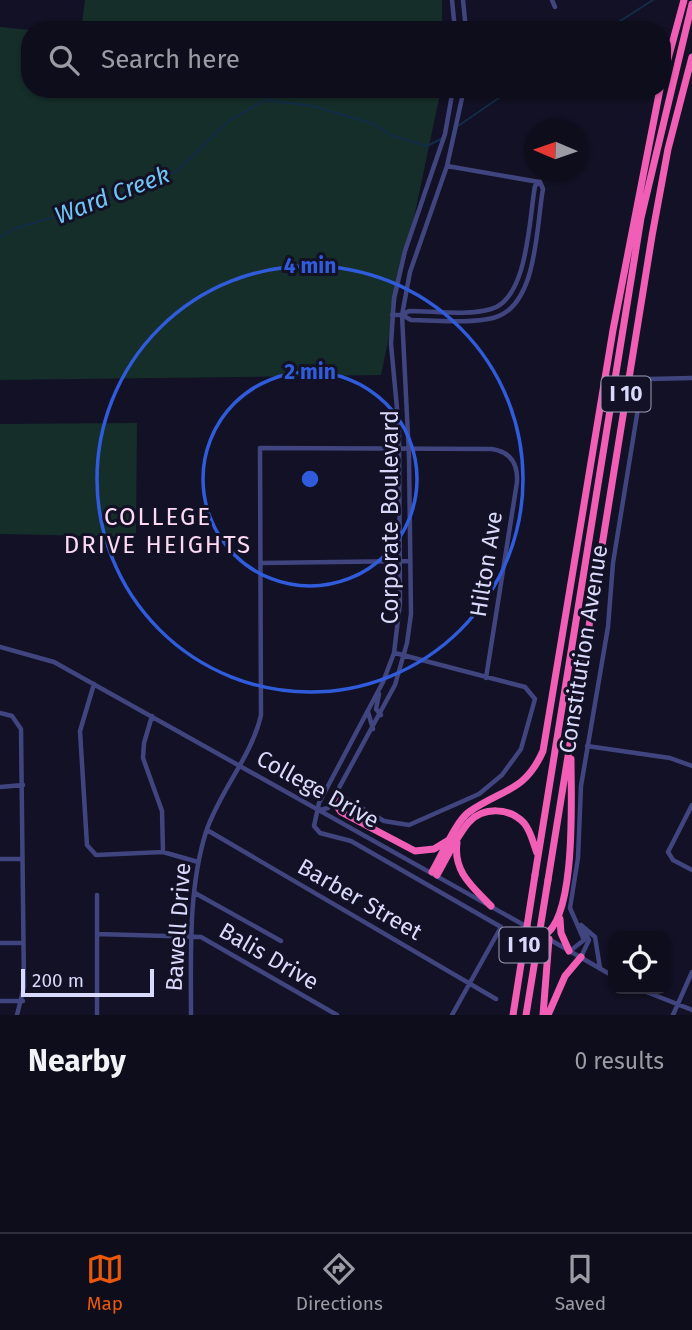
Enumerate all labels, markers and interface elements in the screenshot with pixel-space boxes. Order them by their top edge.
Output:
search box [21,21,671,98]
icon: search [45,41,83,79]
text: Search here [101,44,240,75]
north arrow [524,119,587,182]
water label: Ward Creek [51,160,173,230]
text: 4 min [284,253,336,279]
text: 2 min [284,359,336,385]
road number: I 10 [602,376,650,412]
street label: Corporate Boulevard [376,410,404,624]
centre of rings [298,467,322,491]
district label: COLLEGE DRIVE HEIGHTS [64,503,252,559]
street label: Hilton Ave [464,509,508,619]
street label: Constitution Avenue [553,543,613,755]
street label: College Drive [252,744,384,834]
street label: Barber Street [293,852,428,946]
street label: Bawell Drive [160,862,196,992]
street label: Balis Drive [214,916,324,996]
road number: I 10 [500,928,548,962]
map controls [608,931,671,994]
button: locate [608,931,671,994]
scale bar [21,966,154,998]
text: 200 m [32,969,84,992]
text: Nearby [28,1043,126,1079]
text: 0 results [574,1047,664,1075]
tab: Map [86,1250,124,1315]
tab: Directions [296,1250,383,1315]
tab: Saved [555,1250,606,1315]

